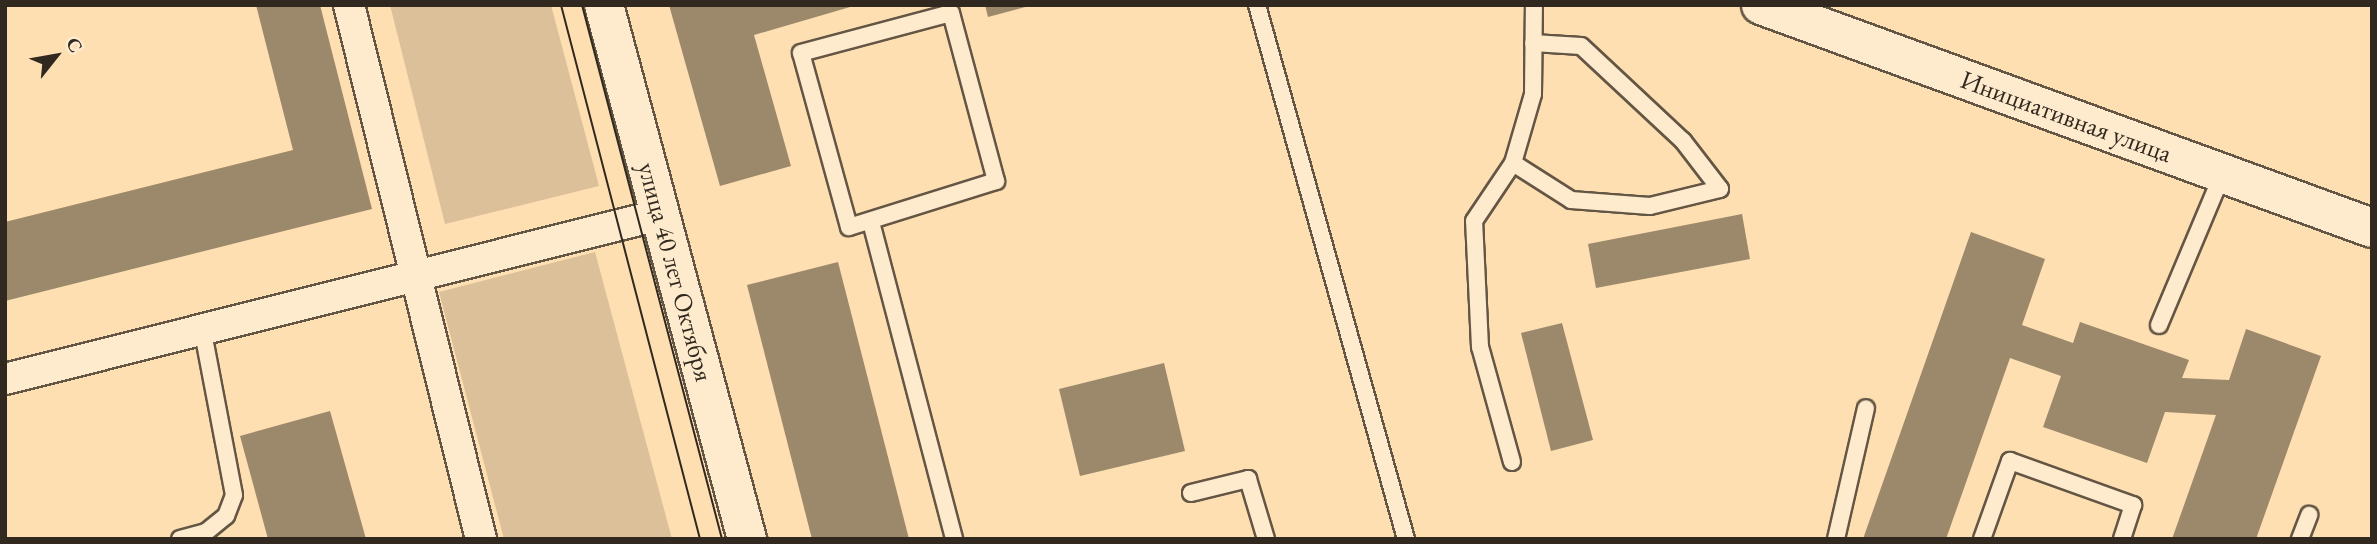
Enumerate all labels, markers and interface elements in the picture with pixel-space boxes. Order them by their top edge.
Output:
north arrow [21,21,91,91]
text: С [60,33,89,57]
street label: Инициативная улица [1956,64,2176,170]
street label: улица 40 лет Октября [631,159,719,385]

